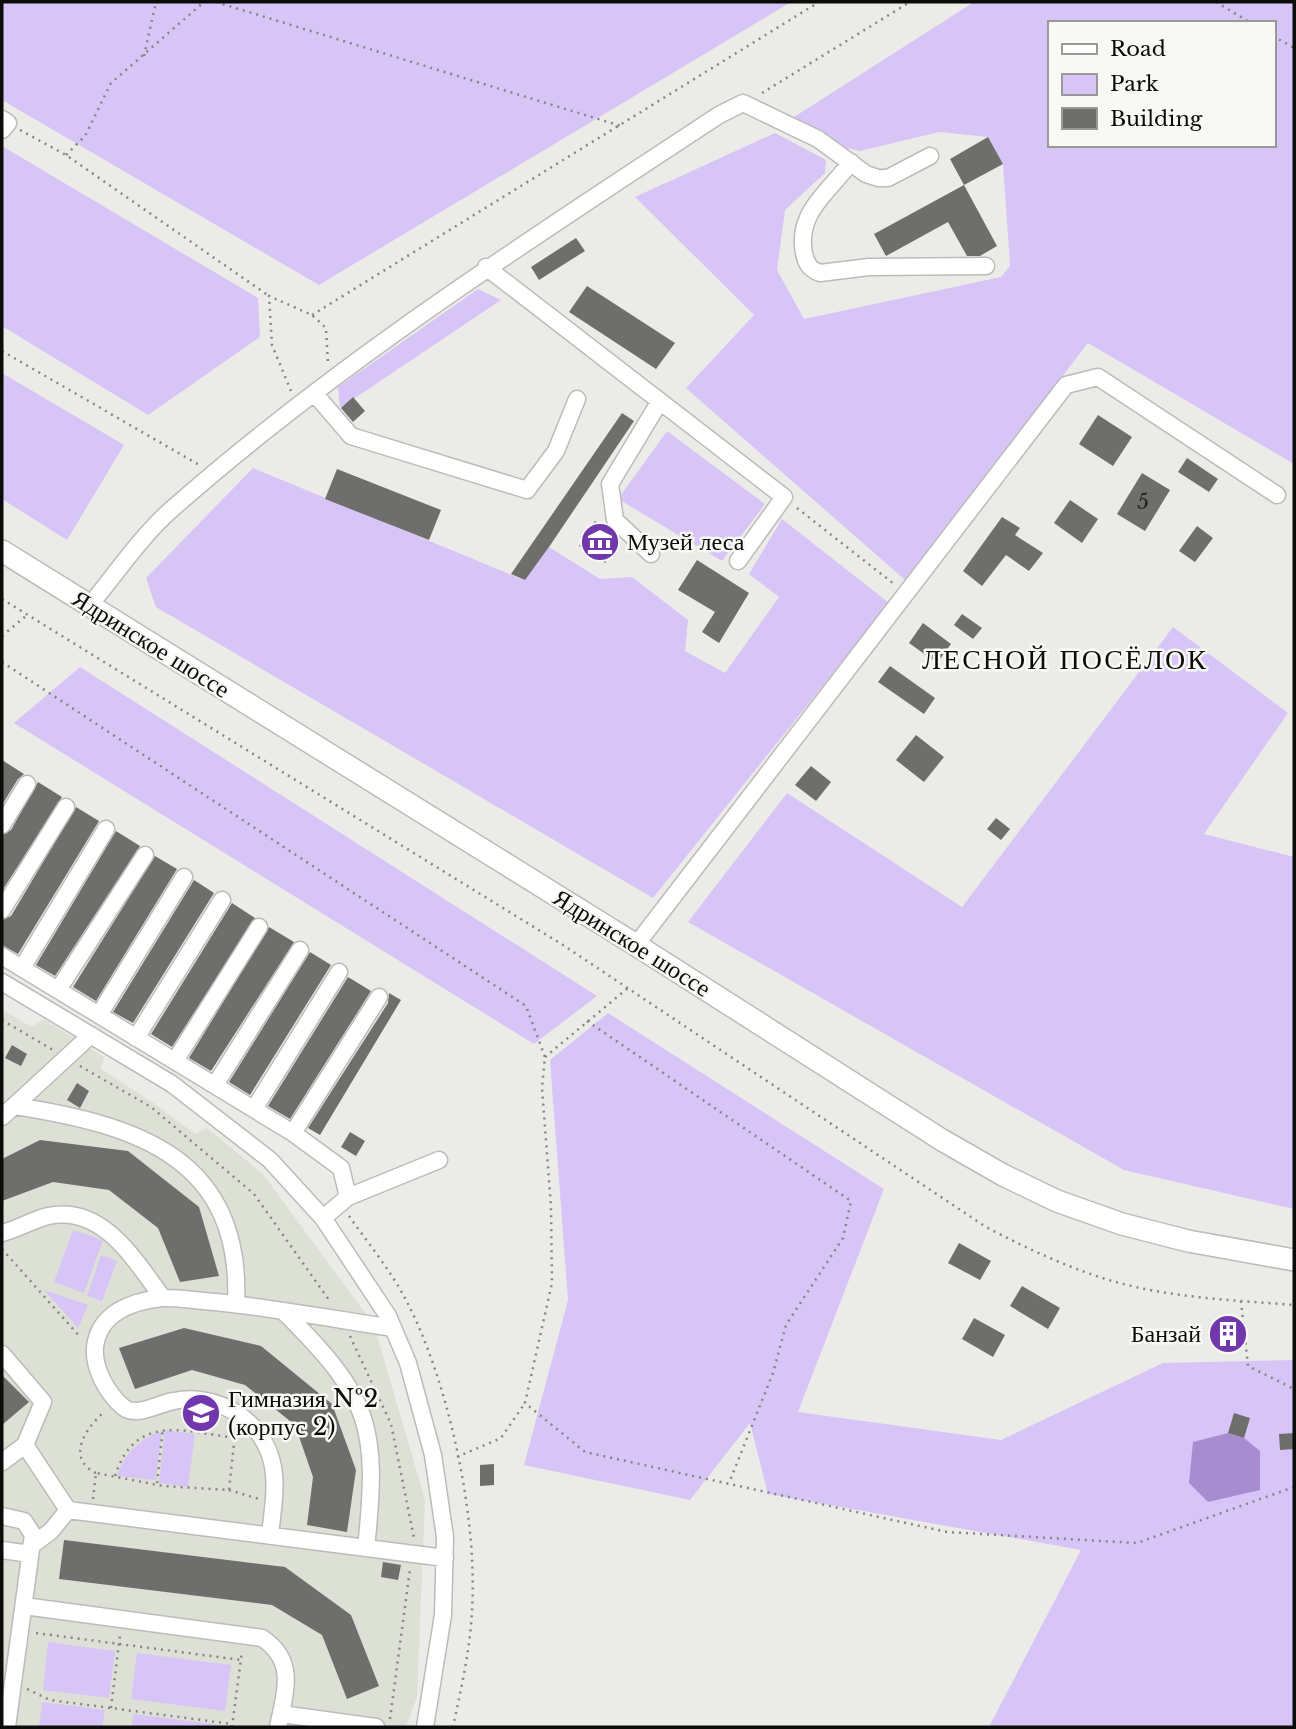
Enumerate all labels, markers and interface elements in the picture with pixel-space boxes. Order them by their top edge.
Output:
legend [1048,21,1275,147]
text: Road [1110,36,1166,62]
text: Park [1110,71,1159,97]
text: Building [1110,106,1203,132]
house number: 5 [1137,489,1149,515]
museum icon: Музей леса [579,521,621,563]
place label: Музей леса [627,527,745,556]
street label: Ядринское шоссе [67,584,235,704]
district label: ЛЕСНОЙ ПОСЁЛОК [922,642,1208,677]
street label: Ядринское шоссе [548,883,716,1003]
building icon: Банзай [1207,1313,1249,1355]
place label: Банзай [1131,1319,1201,1348]
place label: Гимназия №2 (корпус 2) [228,1384,378,1441]
school or university icon: Гимназия №2 (корпус 2) [180,1392,222,1434]

